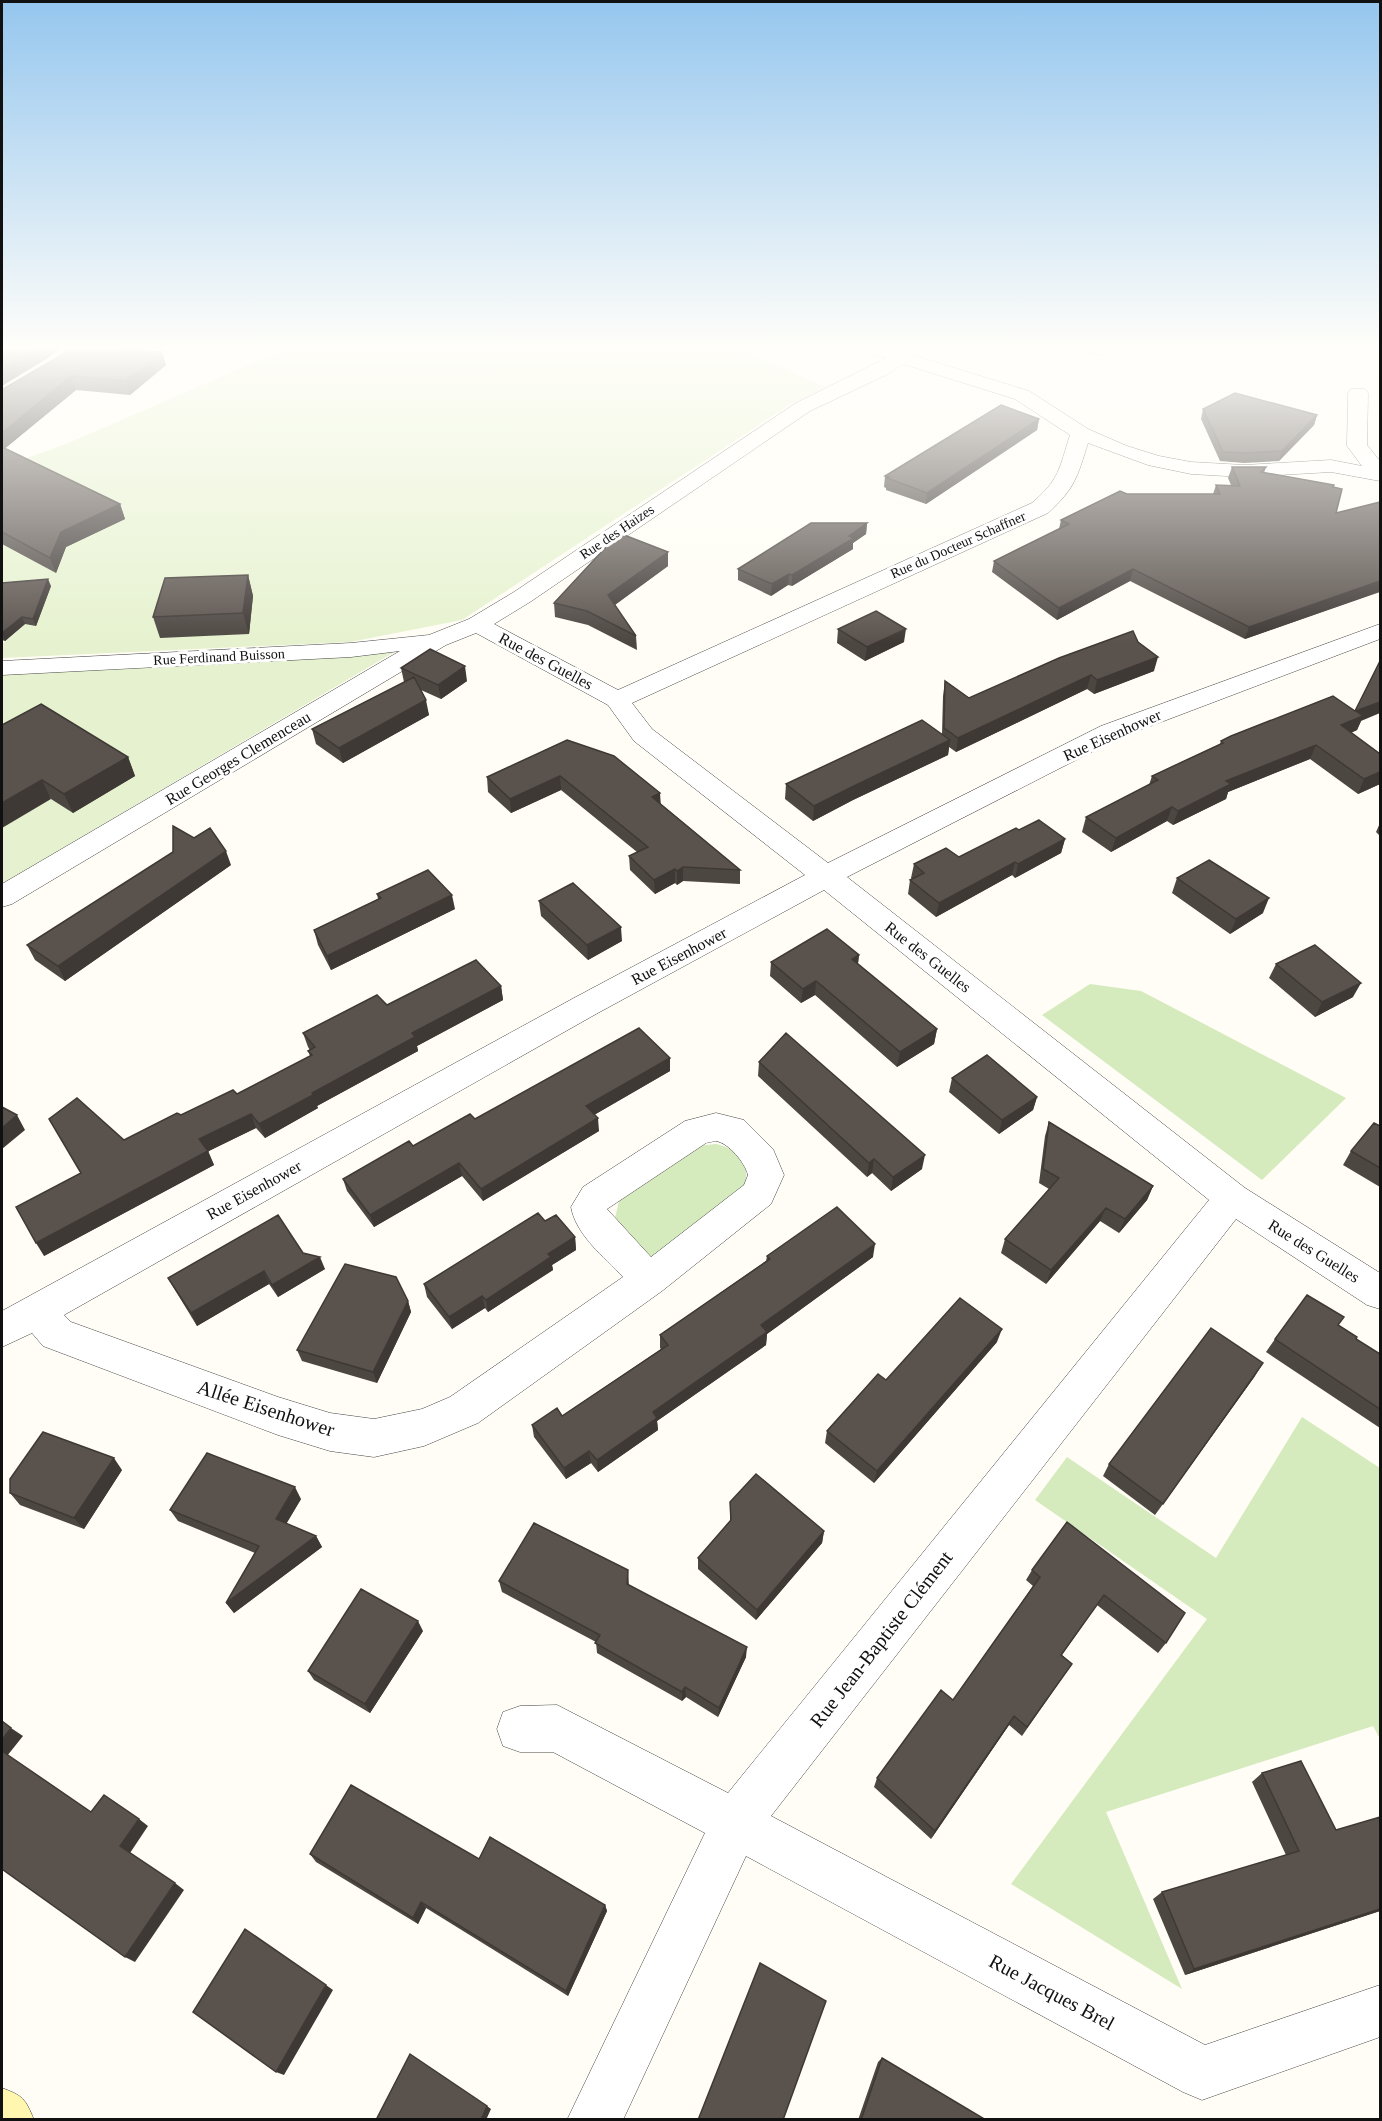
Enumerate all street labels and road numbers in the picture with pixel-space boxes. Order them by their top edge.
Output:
street label: Rue des Haizes [577,502,657,562]
street label: Rue du Docteur Schaffner [888,508,1028,582]
street label: Rue des Guelles [496,629,596,693]
street label: Rue Ferdinand Buisson [153,646,285,668]
street label: Rue Eisenhower [1060,706,1164,764]
street label: Rue Georges Clemenceau [163,708,314,809]
street label: Rue des Guelles [882,918,974,996]
street label: Rue Eisenhower [629,923,730,988]
street label: Rue Eisenhower [204,1157,305,1223]
street label: Rue des Guelles [1265,1216,1363,1286]
street label: Allée Eisenhower [195,1375,338,1441]
street label: Rue Jean-Baptiste Clément [805,1546,958,1732]
street label: Rue Jacques Brel [985,1950,1119,2035]

